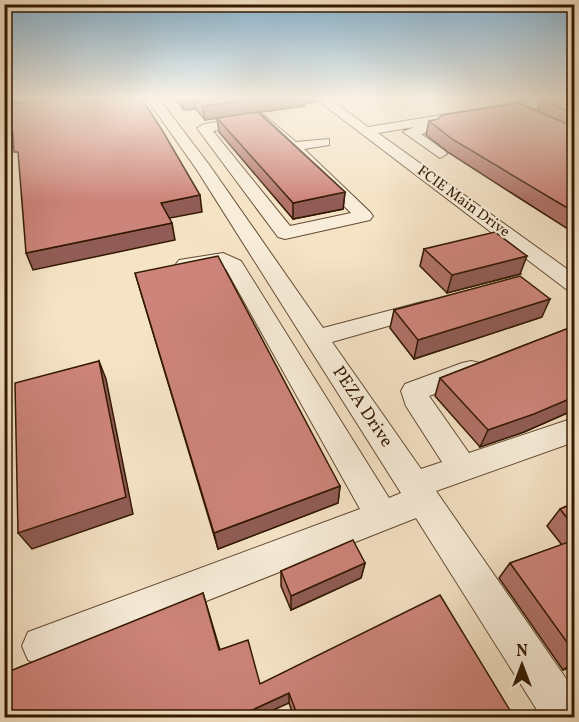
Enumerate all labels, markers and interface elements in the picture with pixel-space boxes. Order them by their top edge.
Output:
street label: FCIE Main Drive [412,161,514,243]
street label: PEZA Drive [326,362,398,452]
north arrow [492,635,552,695]
text: N [516,641,528,663]

